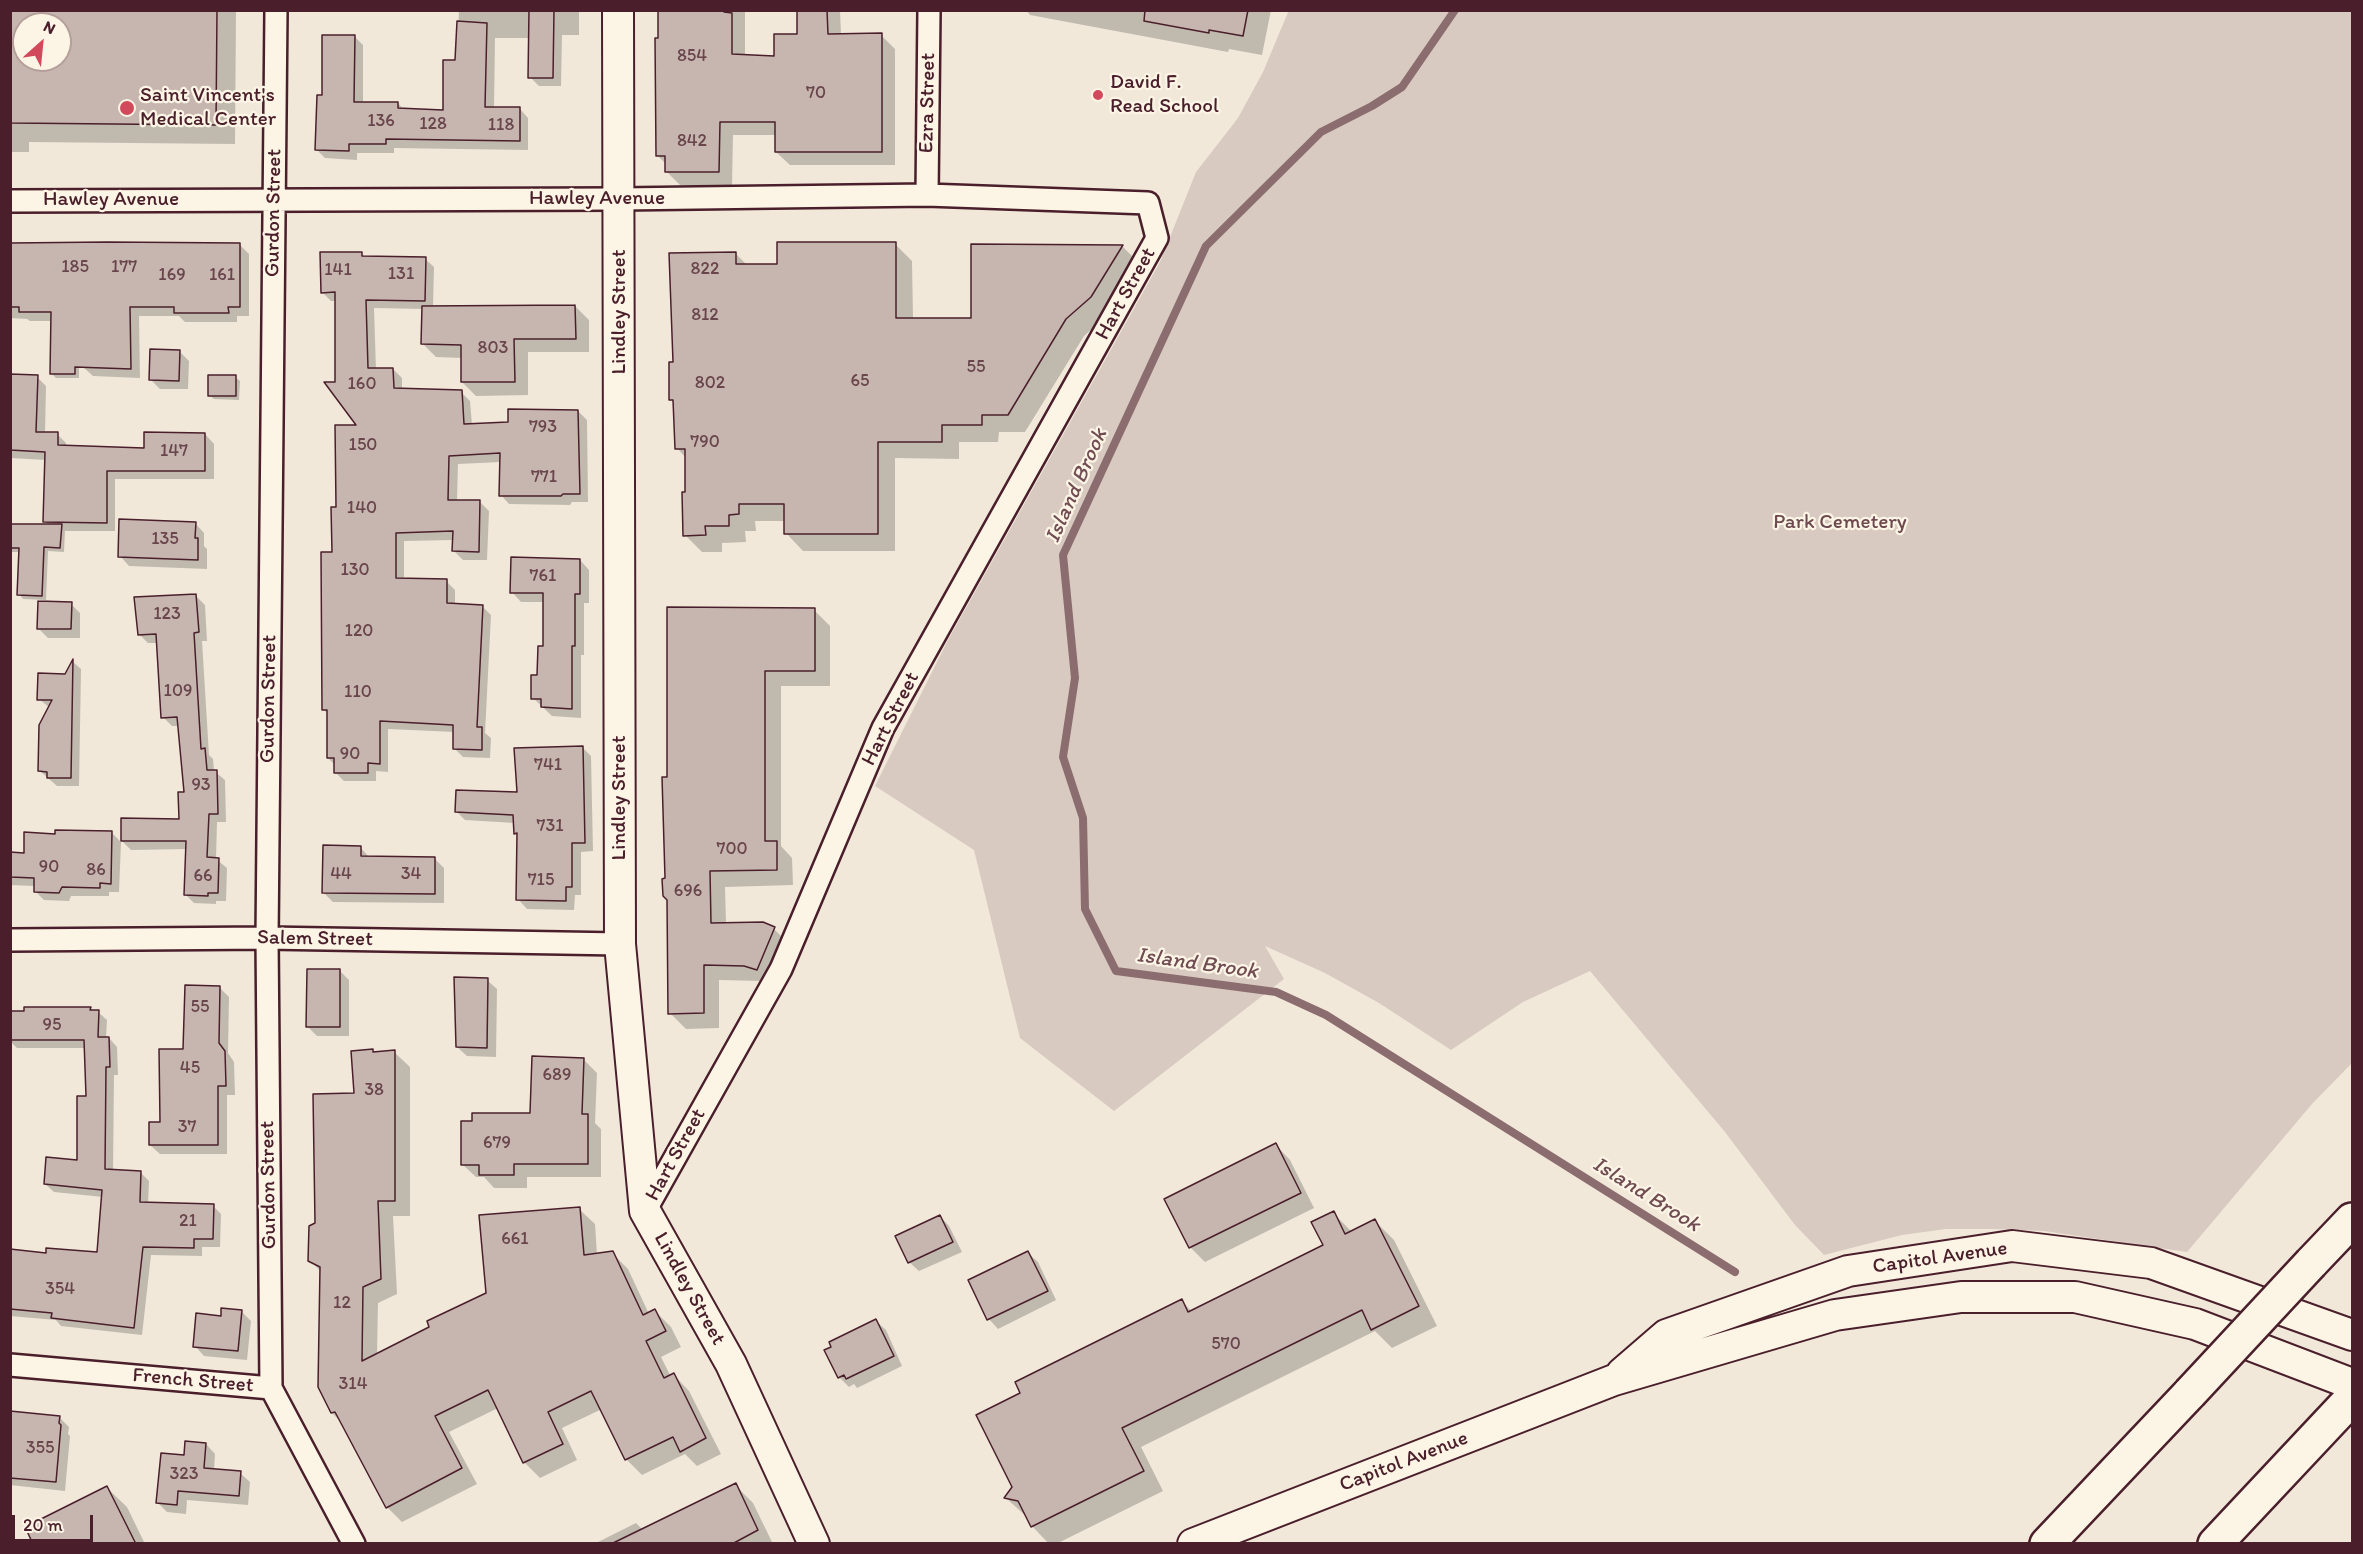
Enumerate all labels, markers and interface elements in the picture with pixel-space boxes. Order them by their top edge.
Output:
north arrow [12,12,72,72]
text: N [40,16,59,38]
house number: 854 [677,45,707,67]
street label: Ezra Street [915,53,941,153]
place label: David F. Read School [1110,70,1219,120]
house number: 70 [806,82,826,104]
place label: Saint Vincent's Medical Center [140,83,276,133]
marker: David F. Read School [1091,88,1105,102]
marker: Saint Vincent's Medical Center [118,99,136,117]
house number: 136 [367,110,395,132]
house number: 128 [419,113,447,135]
house number: 118 [488,114,514,136]
house number: 842 [677,130,707,152]
street label: Gurdon Street [260,149,288,277]
street label: Hawley Avenue [529,186,665,212]
street label: Hawley Avenue [43,187,179,213]
street label: Hart Street [1090,243,1162,345]
street label: Lindley Street [607,249,633,375]
house number: 185 [61,256,89,278]
house number: 177 [111,256,137,278]
house number: 822 [691,258,719,280]
house number: 141 [324,259,352,281]
house number: 131 [388,263,414,285]
house number: 169 [158,264,186,286]
house number: 161 [209,264,235,286]
house number: 812 [691,304,719,326]
house number: 803 [478,337,508,359]
house number: 55 [967,356,985,378]
house number: 65 [851,370,869,392]
house number: 802 [695,372,725,394]
house number: 160 [348,373,376,395]
house number: 793 [529,416,557,438]
water label: Island Brook [1040,425,1114,547]
house number: 790 [690,431,720,453]
house number: 150 [349,434,377,456]
house number: 147 [160,440,188,462]
house number: 771 [531,466,557,488]
house number: 140 [347,497,377,519]
park label: Park Cemetery [1773,510,1907,536]
house number: 135 [151,528,179,550]
house number: 130 [340,559,370,581]
house number: 761 [530,565,556,587]
house number: 123 [153,603,181,625]
house number: 120 [345,620,373,642]
street label: Gurdon Street [255,635,283,763]
street label: Hart Street [857,668,925,770]
house number: 109 [164,680,192,702]
house number: 110 [344,681,372,703]
street label: Lindley Street [607,735,633,861]
house number: 90 [340,743,360,765]
house number: 741 [534,754,562,776]
house number: 93 [191,774,211,796]
house number: 731 [536,815,564,837]
house number: 700 [716,838,748,860]
house number: 90 [39,856,59,878]
house number: 86 [86,859,106,881]
house number: 44 [330,863,352,885]
house number: 34 [401,863,421,885]
house number: 66 [193,865,213,887]
house number: 715 [528,869,554,891]
house number: 696 [674,880,702,902]
street label: Salem Street [257,925,373,953]
water label: Island Brook [1135,942,1259,986]
house number: 55 [191,996,209,1018]
house number: 95 [43,1014,61,1036]
house number: 45 [180,1057,200,1079]
house number: 689 [543,1064,571,1086]
house number: 38 [364,1079,384,1101]
street label: Hart Street [640,1104,712,1206]
house number: 37 [178,1116,196,1138]
street label: Gurdon Street [255,1121,283,1249]
house number: 679 [483,1132,511,1154]
water label: Island Brook [1587,1152,1705,1238]
house number: 21 [179,1210,197,1232]
house number: 661 [501,1228,529,1250]
street label: Lindley Street [648,1228,730,1350]
street label: Capitol Avenue [1871,1236,2009,1280]
house number: 354 [45,1278,75,1300]
house number: 12 [333,1292,351,1314]
house number: 570 [1211,1333,1241,1355]
street label: French Street [131,1363,255,1399]
house number: 314 [339,1373,367,1395]
street label: Capitol Avenue [1336,1426,1472,1498]
house number: 355 [26,1437,54,1459]
house number: 323 [169,1463,199,1485]
scale bar [15,1503,96,1541]
text: 20 m [23,1514,63,1536]

